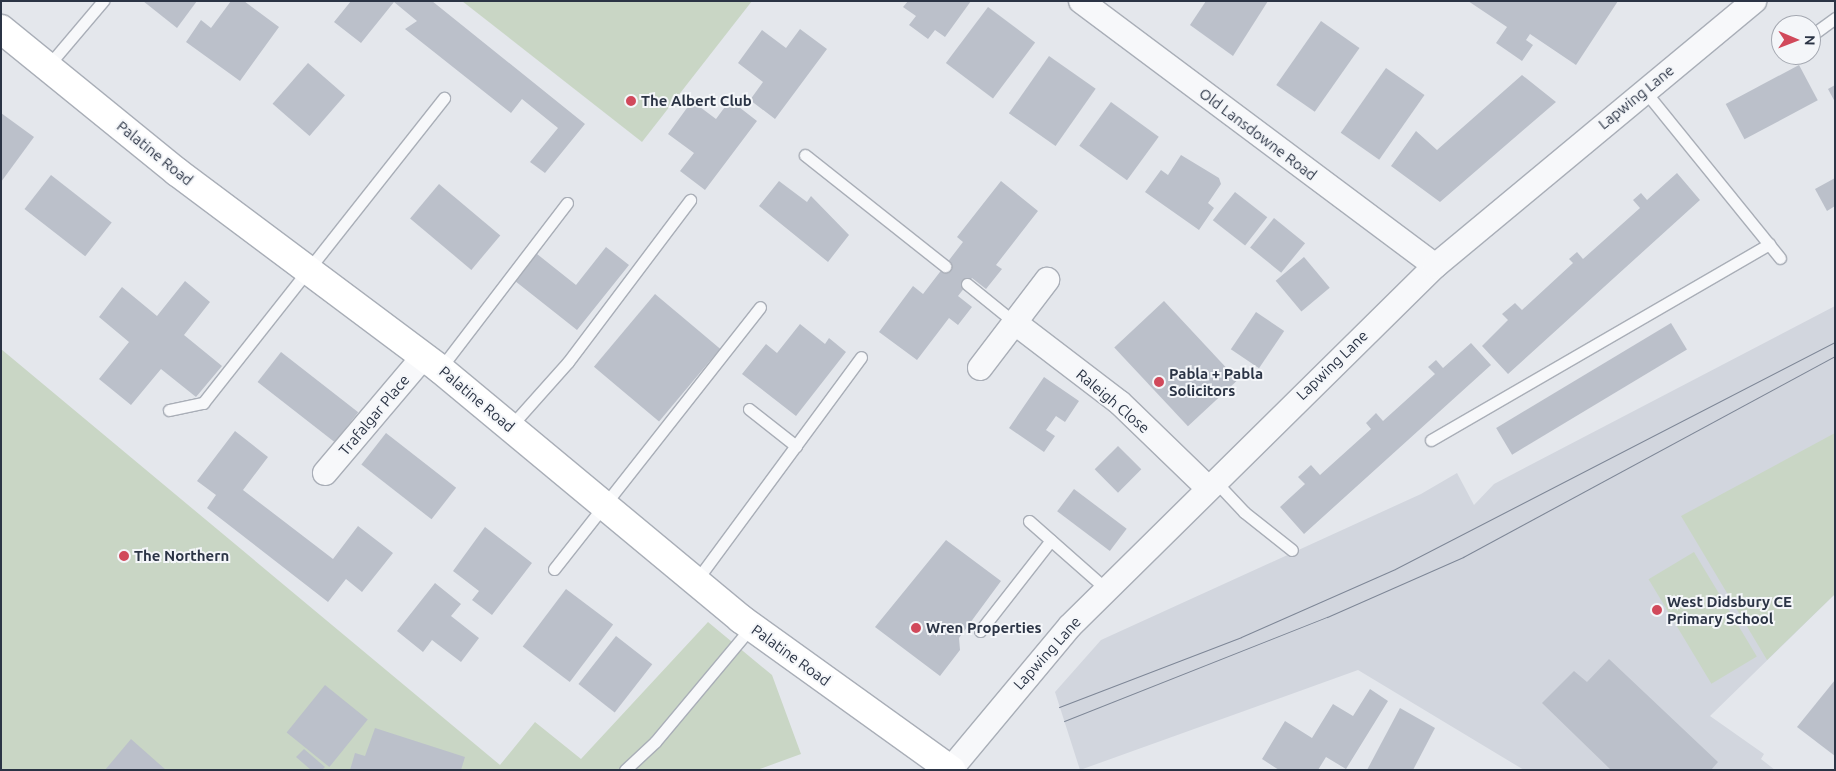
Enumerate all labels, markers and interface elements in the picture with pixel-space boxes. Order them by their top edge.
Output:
north arrow [1771,15,1821,65]
text: N [1802,35,1818,46]
street label: Lapwing Lane [1594,61,1678,133]
street label: Old Lansdowne Road [1196,84,1320,184]
place label: The Albert Club [641,92,752,110]
marker: The Albert Club [625,95,637,107]
street label: Palatine Road [113,117,197,189]
street label: Lapwing Lane [1293,326,1371,404]
street label: Palatine Road [436,362,518,436]
place label: Pabla + Pabla Solicitors [1169,364,1263,399]
street label: Raleigh Close [1073,365,1153,437]
street label: Trafalgar Place [335,371,413,459]
marker: Pabla + Pabla Solicitors [1153,376,1165,388]
place label: The Northern [134,547,229,565]
marker: The Northern [118,550,130,562]
place label: West Didsbury CE Primary School [1667,592,1792,627]
marker: West Didsbury CE Primary School [1651,604,1663,616]
street label: Lapwing Lane [1009,613,1085,693]
place label: Wren Properties [926,619,1042,637]
street label: Palatine Road [748,621,834,689]
marker: Wren Properties [910,622,922,634]

